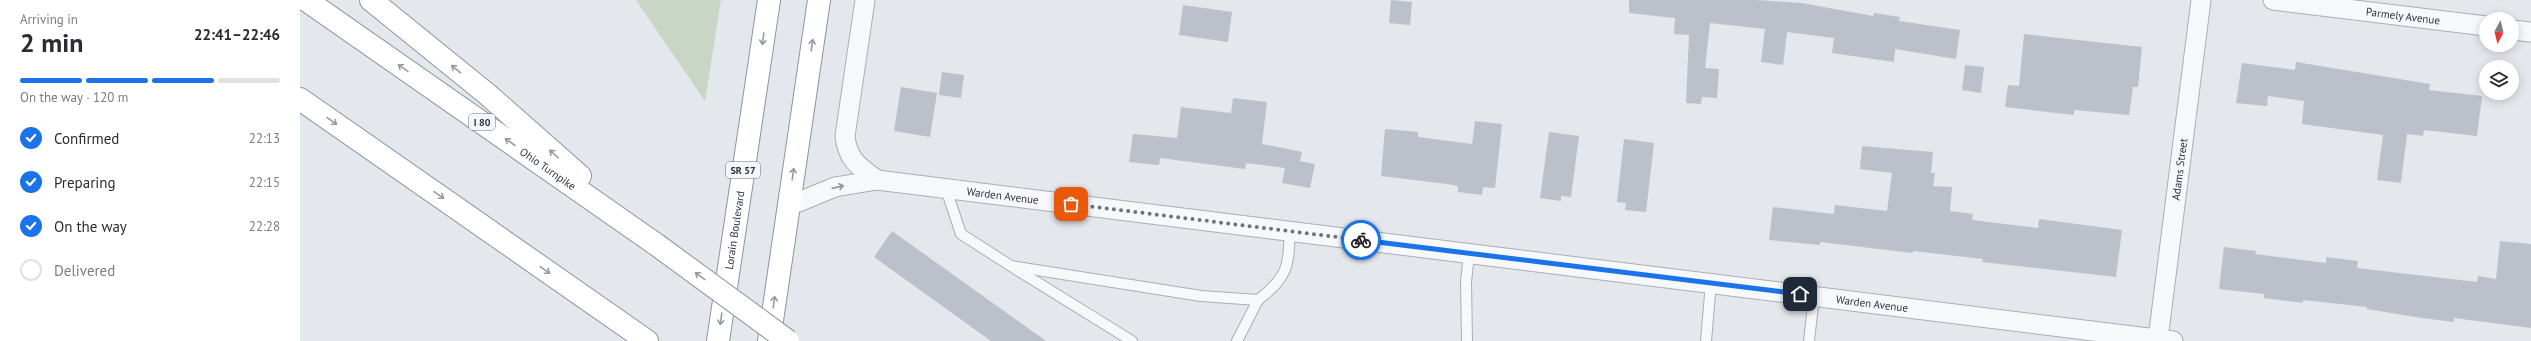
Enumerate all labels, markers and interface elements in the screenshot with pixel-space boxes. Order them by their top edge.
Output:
street label: Parmely Avenue [2365,4,2441,27]
text: Arriving in [20,11,78,28]
north arrow [2479,12,2519,52]
map controls [2479,12,2519,100]
text: 22:41–22:46 [194,25,280,44]
text: 2 min [20,26,83,59]
one-way arrow [759,32,767,45]
one-way arrow [809,39,817,52]
button: layers [2479,60,2519,100]
one-way arrow [398,64,409,72]
one-way arrow [451,64,461,73]
text: On the way · 120 m [20,89,128,106]
road number: I 80 [469,114,495,130]
one-way arrow [326,117,337,125]
icon: check [20,127,42,149]
text: Confirmed [54,129,119,148]
text: 22:13 [249,130,280,147]
street label: Adams Street [2169,137,2190,201]
one-way arrow [505,138,516,146]
street label: Ohio Turnpike [517,144,579,194]
one-way arrow [549,149,560,158]
road number: SR 57 [726,162,760,178]
one-way arrow [789,168,797,181]
icon: check [20,171,42,193]
text: Preparing [54,173,116,192]
text: 22:15 [249,174,280,191]
one-way arrow [831,183,844,190]
street label: Warden Avenue [966,184,1040,207]
pin [1054,187,1088,221]
street label: Lorain Boulevard [722,190,747,271]
one-way arrow [433,191,444,199]
icon: bag [1060,193,1082,215]
icon: check [20,215,42,237]
text: On the way [54,217,127,236]
text: 22:28 [249,218,280,235]
courier [1341,220,1381,260]
icon: bike [1350,229,1372,251]
text: Delivered [54,261,115,280]
one-way arrow [539,266,550,274]
one-way arrow [695,272,706,281]
pin [1783,277,1817,311]
icon: home [1789,283,1811,305]
street label: Warden Avenue [1835,292,1909,315]
one-way arrow [770,296,778,309]
one-way arrow [717,313,725,326]

